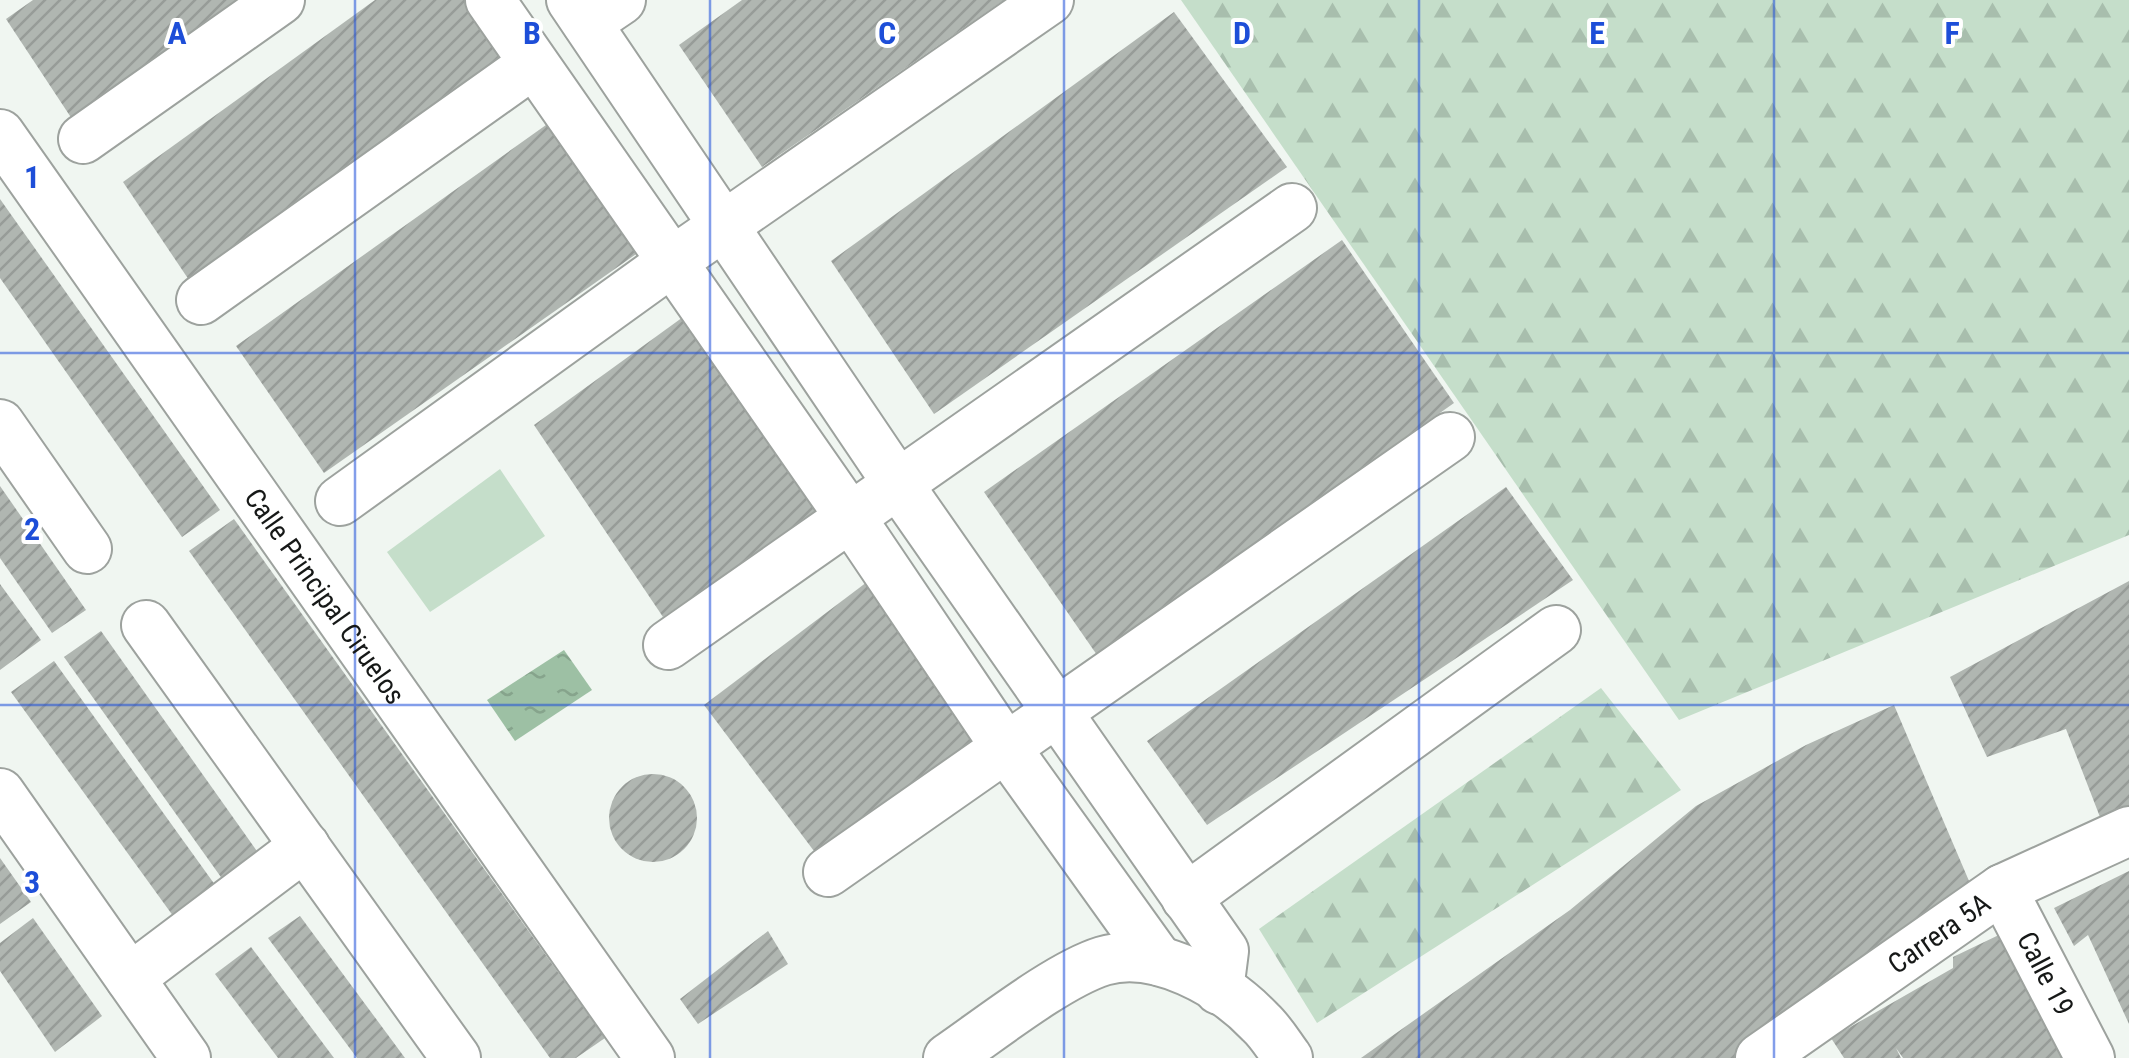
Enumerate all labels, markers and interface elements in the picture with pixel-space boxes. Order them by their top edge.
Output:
text: A [167,14,187,52]
text: B [523,14,541,52]
text: C [878,14,896,52]
text: D [1233,14,1251,52]
text: E [1589,14,1605,52]
text: F [1944,14,1960,52]
text: 1 [24,158,40,196]
street label: Calle Principal Ciruelos [238,482,412,711]
text: 2 [24,510,40,548]
text: 3 [24,863,40,901]
street label: Carrera 5A [1882,887,1996,981]
street label: Calle 19 [2010,926,2081,1021]

